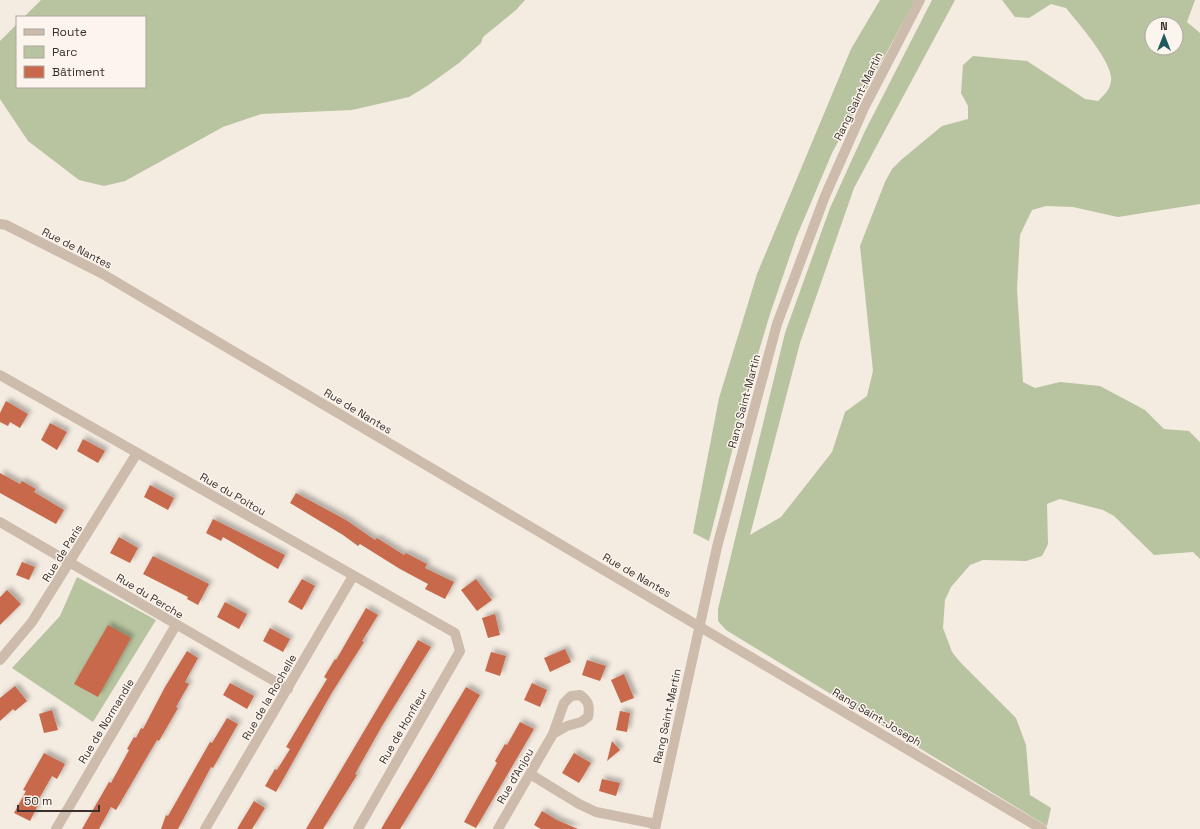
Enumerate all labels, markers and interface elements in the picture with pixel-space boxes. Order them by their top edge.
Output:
legend [16,16,146,88]
north arrow [1144,16,1184,56]
text: N [1160,19,1168,33]
text: Route [52,24,87,40]
text: Parc [52,44,77,60]
street label: Rang Saint-Martin [831,50,885,142]
text: Bâtiment [52,64,105,80]
street label: Rue de Nantes [40,224,115,272]
street label: Rang Saint-Martin [725,353,763,449]
street label: Rue de Nantes [321,385,395,437]
street label: Rue du Poitou [197,469,269,519]
street label: Rue de Paris [39,522,85,584]
street label: Rue de Nantes [600,550,674,600]
street label: Rue du Perche [114,570,186,622]
street label: Rue de la Rochelle [239,652,299,742]
street label: Rang Saint-Martin [650,667,684,765]
street label: Rue de Normandie [75,676,137,766]
street label: Rang Saint-Joseph [830,685,924,749]
street label: Rue de Honfleur [376,686,430,766]
street label: Rue d'Anjou [493,746,537,806]
scale bar [18,787,99,813]
text: 50 m [24,793,52,809]

